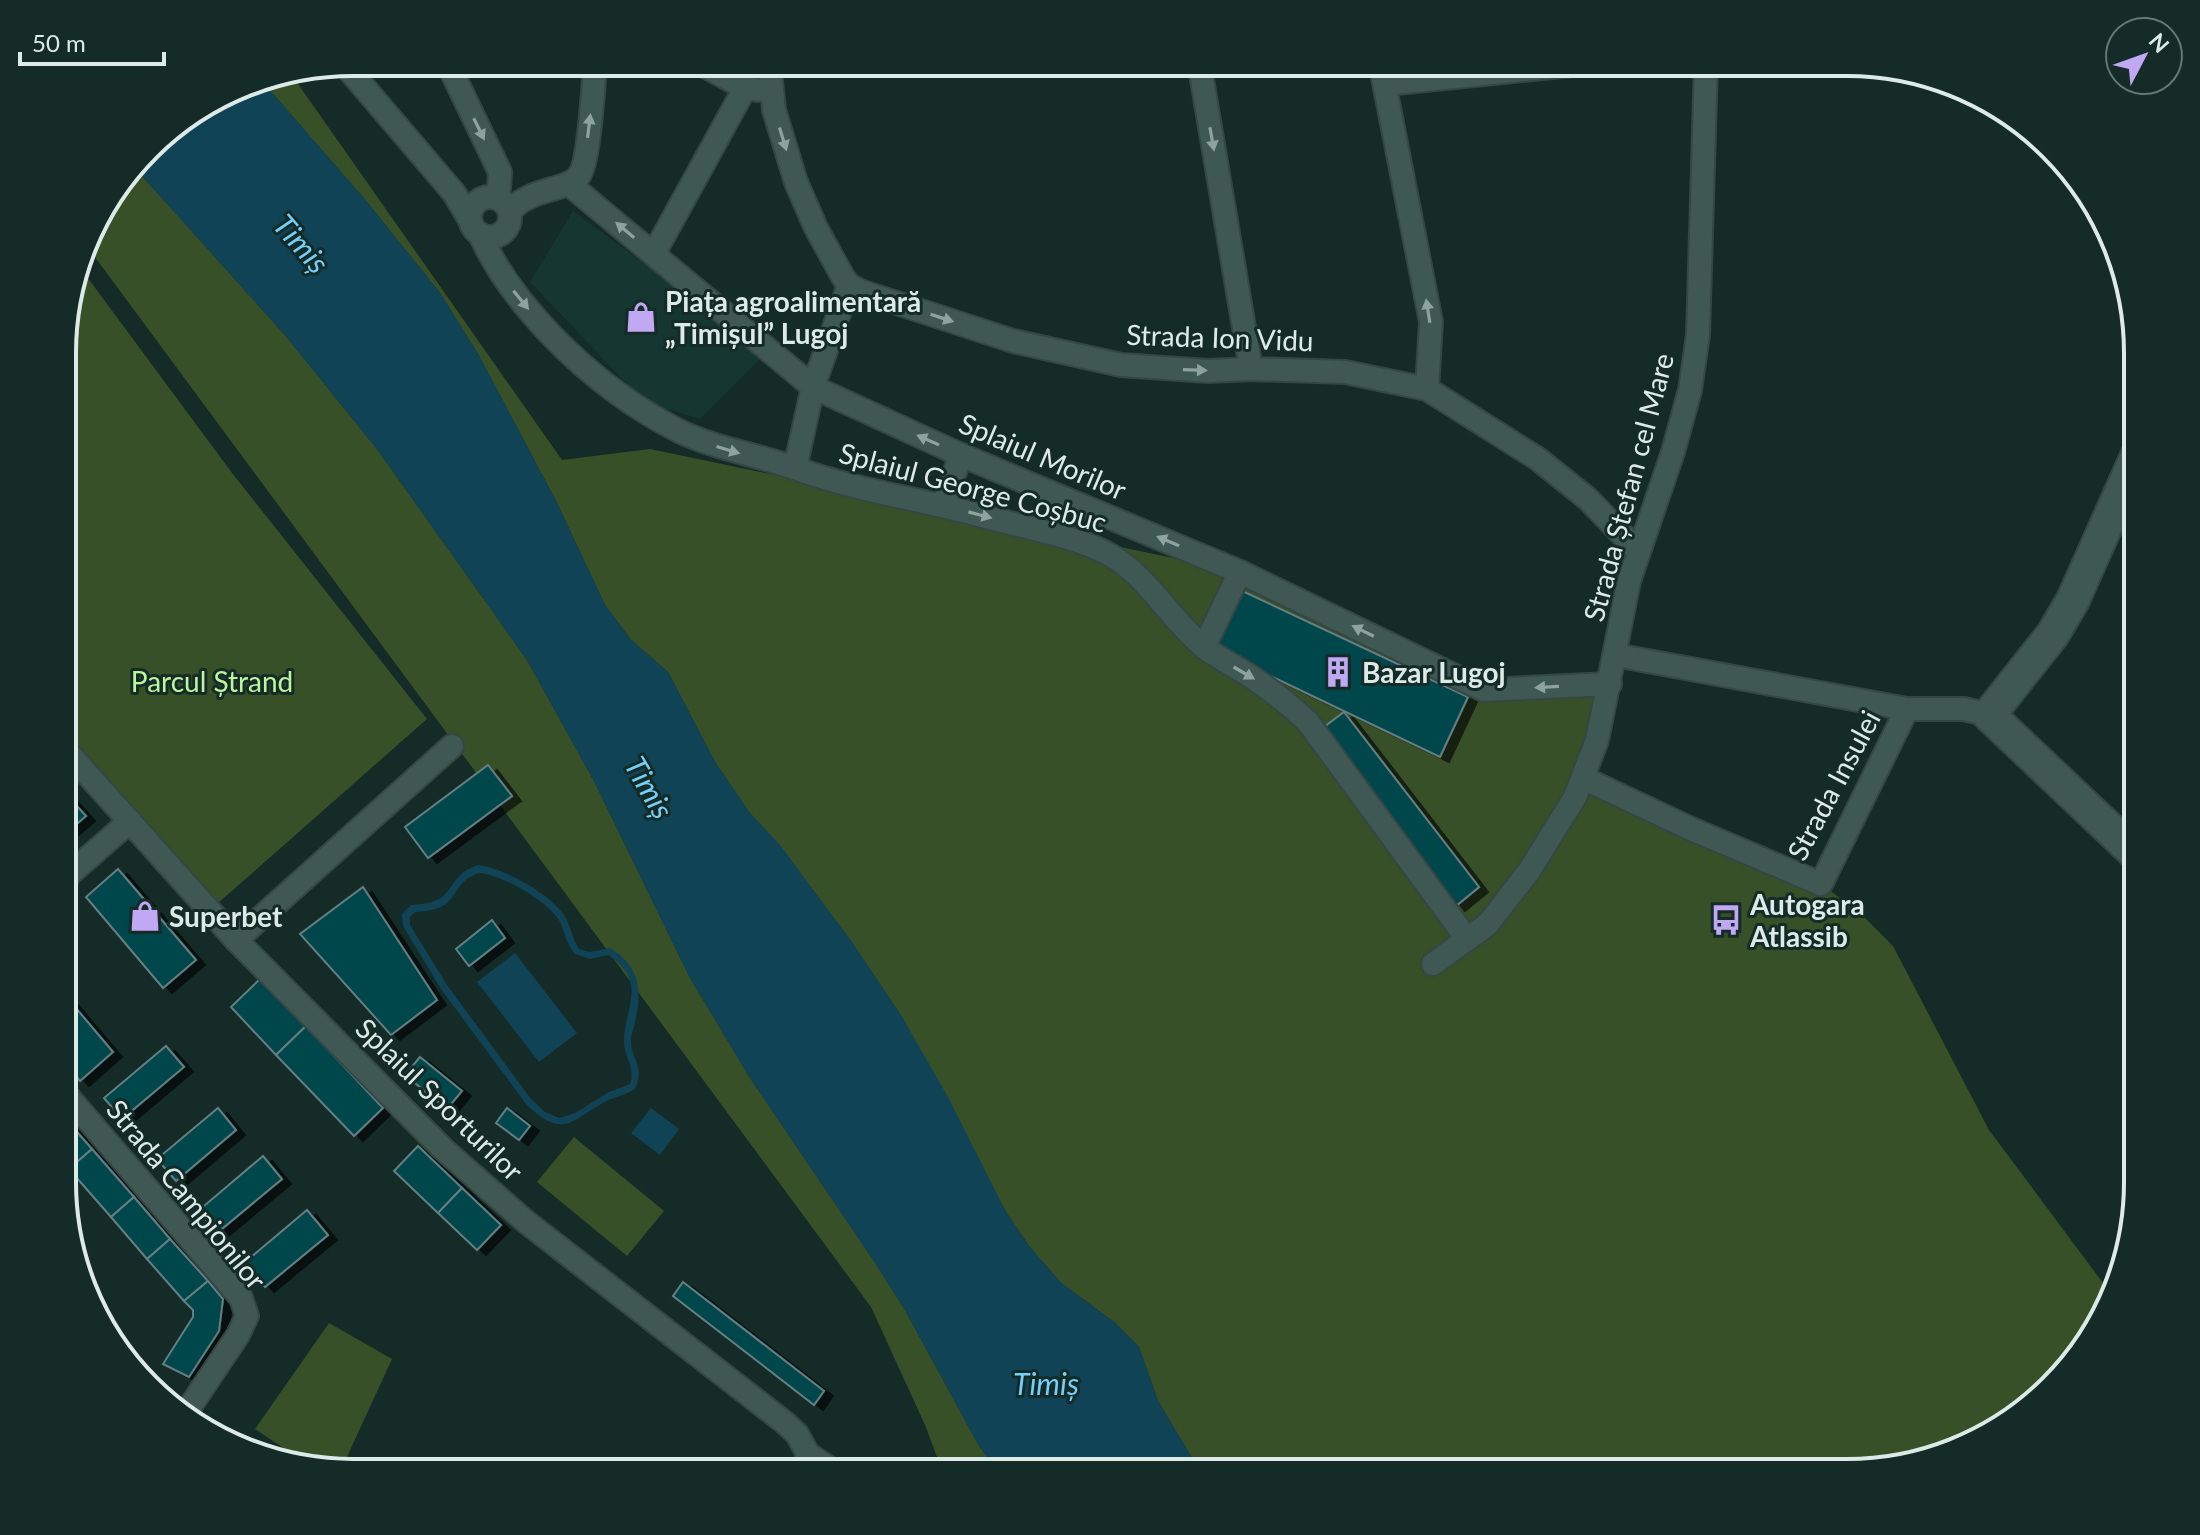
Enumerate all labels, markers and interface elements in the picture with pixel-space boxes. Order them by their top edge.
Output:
scale bar [20,16,164,66]
north arrow [2104,16,2184,96]
text: N [2144,27,2175,58]
text: 50 m [32,28,86,57]
one-way arrow [583,113,596,138]
one-way arrow [472,117,486,141]
one-way arrow [777,127,789,151]
one-way arrow [1206,127,1218,152]
water label: Timiș [267,206,337,280]
one-way arrow [615,222,635,239]
place label: Piața agroalimentară „Timișul” Lugoj [665,284,921,350]
one-way arrow [512,290,529,310]
one-way arrow [1421,298,1434,323]
shop icon: Piața agroalimentară „Timișul” Lugoj [624,300,658,334]
one-way arrow [930,312,954,324]
street label: Strada Ion Vidu [1126,317,1314,357]
street label: Strada Ștefan cel Mare [1576,349,1680,625]
one-way arrow [1183,364,1208,377]
street label: Splaiul Morilor [954,406,1132,506]
one-way arrow [917,433,940,446]
street label: Splaiul George Coșbuc [836,435,1110,539]
one-way arrow [717,444,741,457]
one-way arrow [967,510,992,522]
one-way arrow [1156,535,1180,548]
one-way arrow [1352,625,1375,638]
building icon: Bazar Lugoj [1321,655,1355,689]
place label: Bazar Lugoj [1362,655,1506,689]
park label: Parcul Ștrand [131,664,293,698]
one-way arrow [1233,666,1255,680]
one-way arrow [1534,681,1559,694]
street label: Strada Insulei [1779,704,1887,866]
water label: Timiș [618,750,682,824]
place label: Autogara Atlassib [1749,887,1865,953]
shop icon: Superbet [128,899,162,933]
place label: Superbet [169,899,283,933]
bus stop icon: Autogara Atlassib [1709,903,1743,937]
street label: Splaiul Sporturilor [349,1011,531,1187]
street label: Strada Campionilor [100,1092,274,1296]
water label: Timiș [1013,1365,1079,1401]

